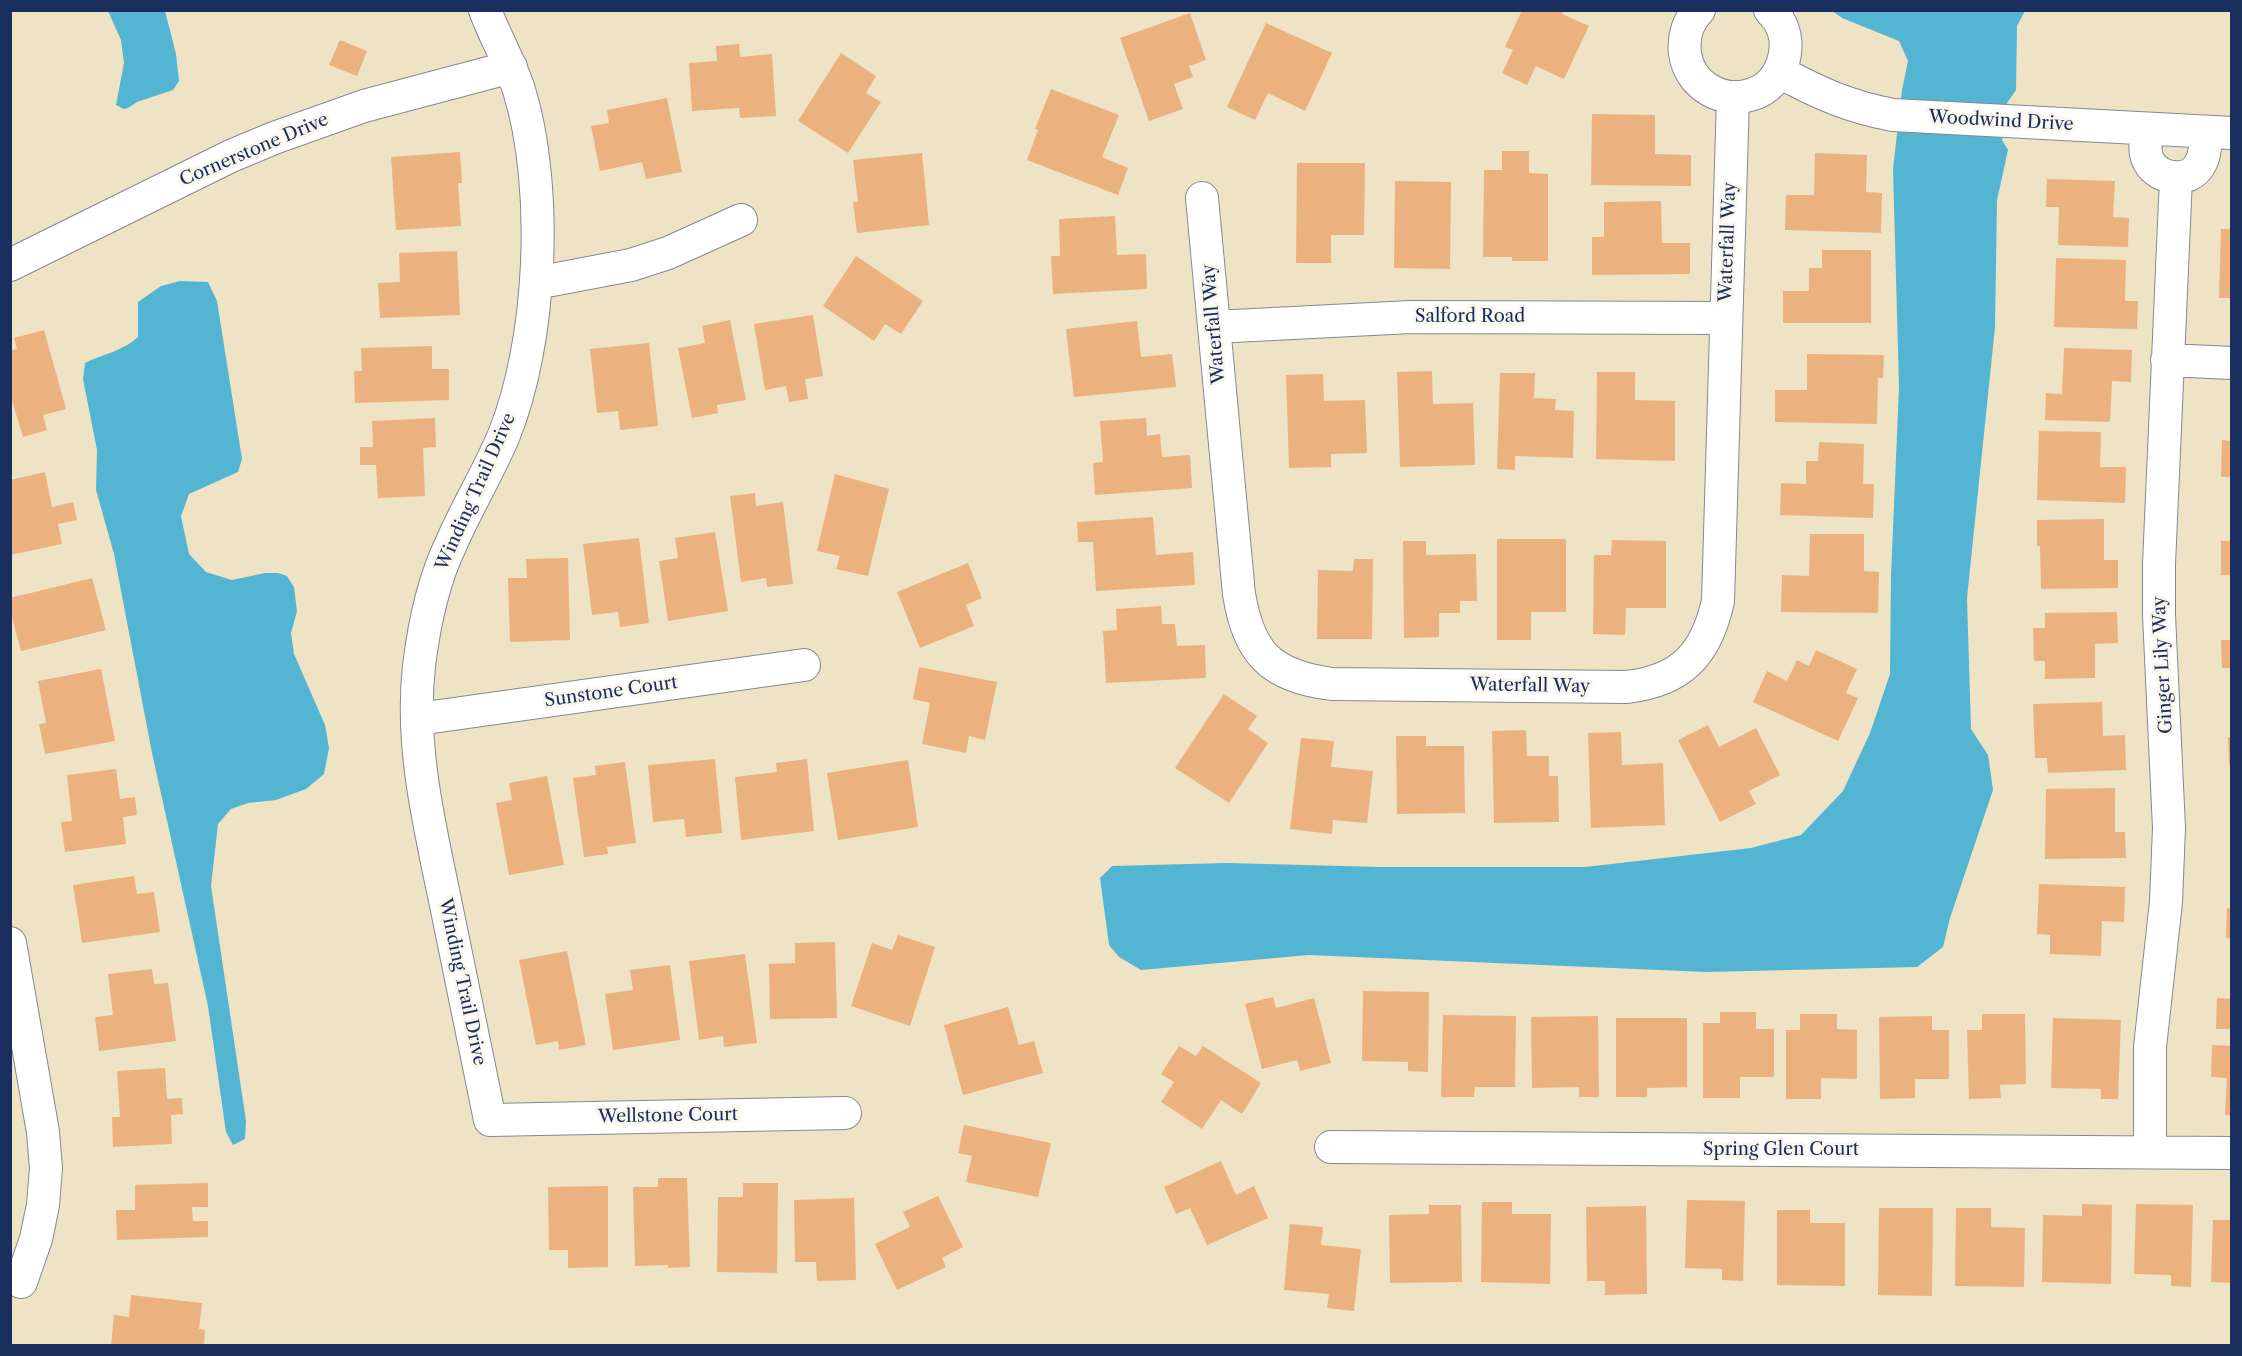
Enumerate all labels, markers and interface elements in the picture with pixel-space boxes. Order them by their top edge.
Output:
street label: Woodwind Drive [1928,106,2074,136]
street label: Cornerstone Drive [176,109,332,191]
street label: Waterfall Way [1715,182,1741,302]
street label: Waterfall Way [1198,263,1230,385]
street label: Salford Road [1415,306,1525,328]
street label: Winding Trail Drive [432,410,520,574]
street label: Ginger Lily Way [2149,596,2177,734]
street label: Sunstone Court [543,672,679,712]
street label: Waterfall Way [1470,674,1590,698]
street label: Winding Trail Drive [434,897,490,1067]
street label: Wellstone Court [598,1104,738,1128]
street label: Spring Glen Court [1703,1139,1859,1161]

